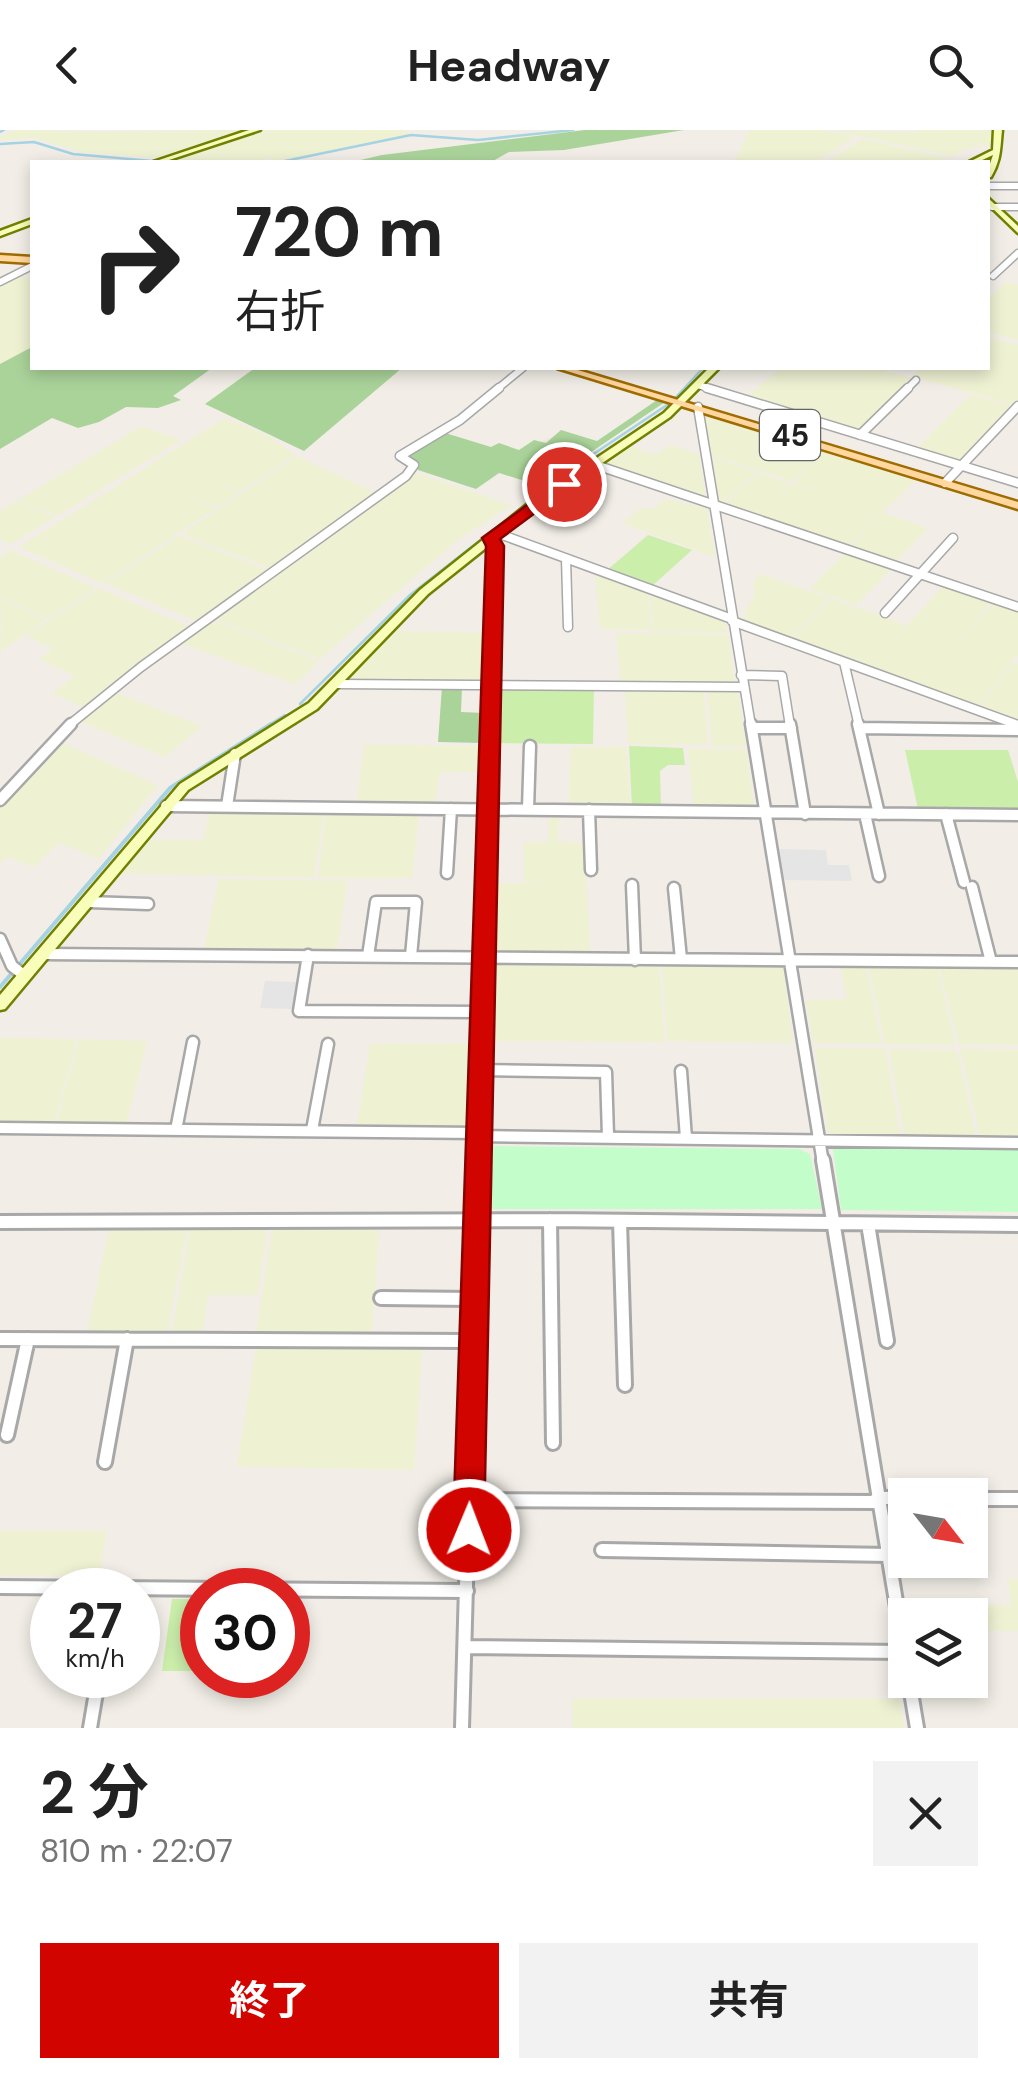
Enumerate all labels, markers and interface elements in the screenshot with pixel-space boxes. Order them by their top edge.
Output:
text: Headway [407,36,611,95]
icon: back [40,38,95,93]
icon: search [923,38,978,93]
text: 720 m [235,187,444,278]
icon: right [70,200,200,330]
text: 右折 [235,282,325,341]
road number: 45 [760,410,820,460]
pin [522,442,607,527]
icon: arrive [537,457,592,512]
position arrow [417,1478,521,1582]
north arrow [888,1478,988,1578]
map controls [888,1478,988,1698]
speed limit sign: 30 [180,1568,310,1698]
text: 27 [67,1588,123,1654]
button: layers [888,1598,988,1698]
text: km/h [65,1642,125,1675]
text: 2 分 [40,1753,149,1832]
button: close [873,1761,978,1866]
text: 810 m · 22:07 [40,1830,233,1872]
button: 終了 [40,1943,499,2058]
button: 共有 [519,1943,978,2058]

